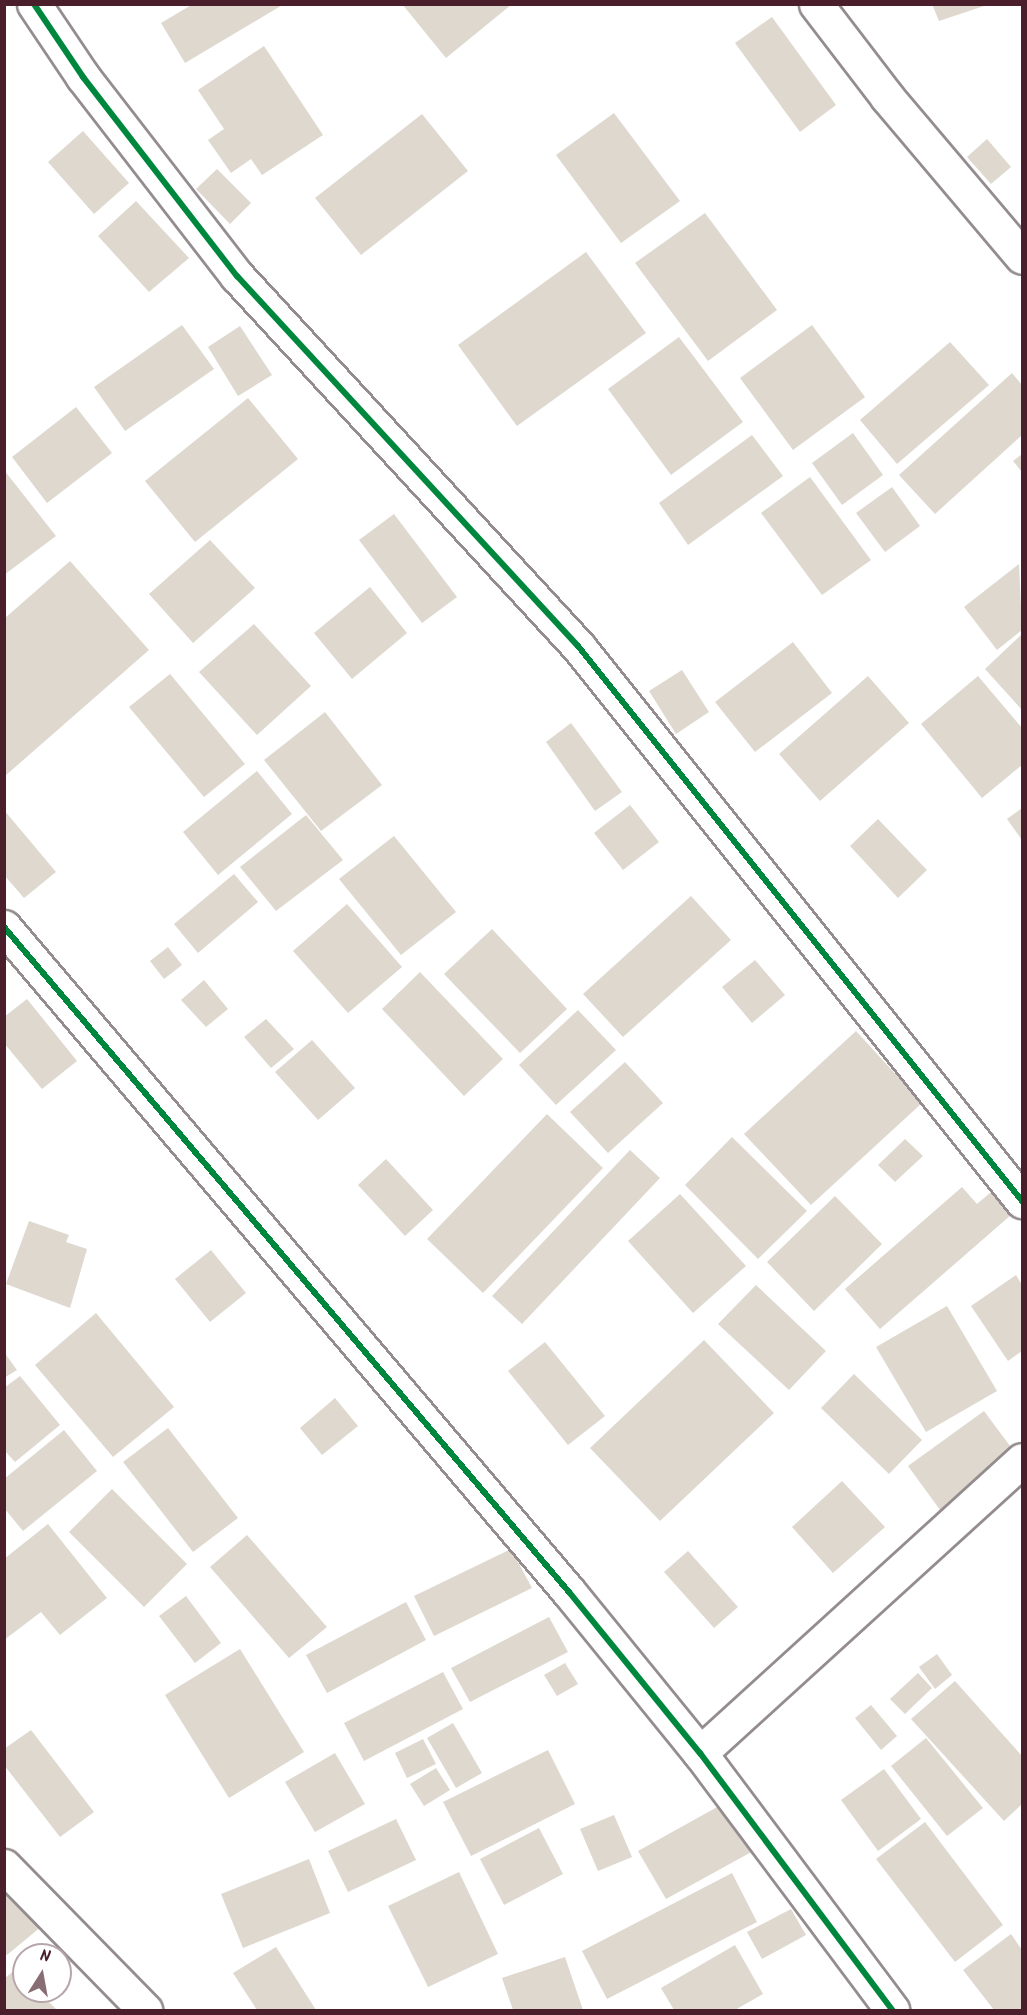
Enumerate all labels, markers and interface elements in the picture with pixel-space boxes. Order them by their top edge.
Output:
north arrow [12,1943,72,2003]
text: N [38,1944,52,1970]

